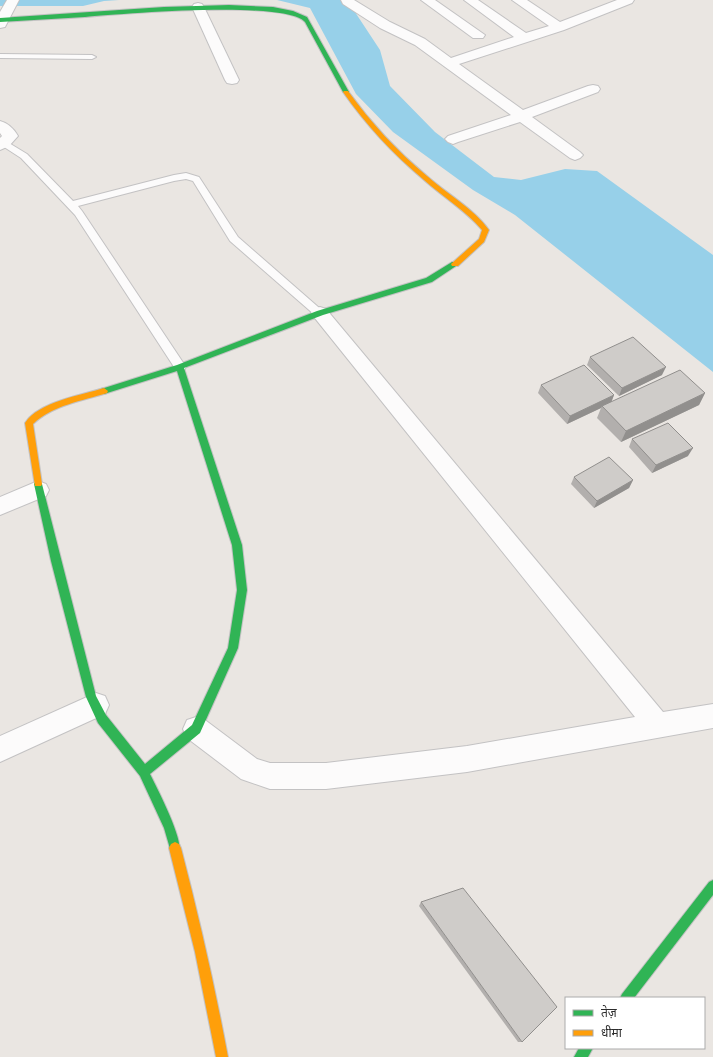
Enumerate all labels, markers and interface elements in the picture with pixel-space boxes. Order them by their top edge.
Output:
legend [565,997,705,1049]
text: तेज़ [601,1005,618,1022]
text: धीमा [601,1025,623,1042]

